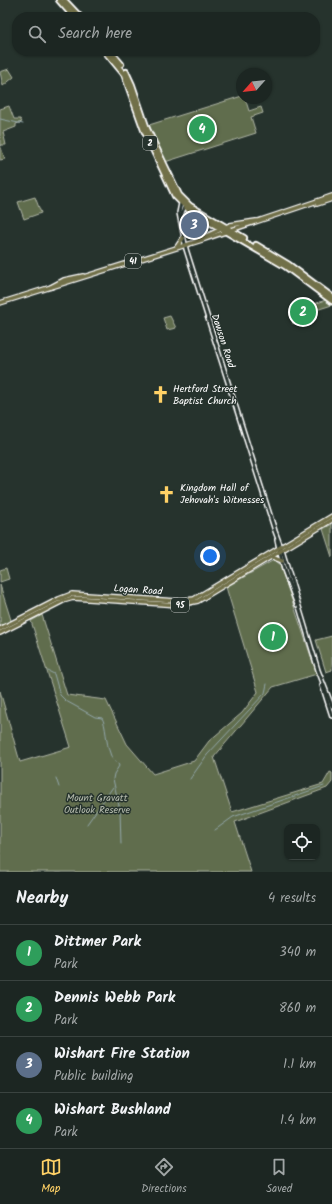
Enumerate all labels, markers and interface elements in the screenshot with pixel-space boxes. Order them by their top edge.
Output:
search box [12,12,320,56]
text: Search here [58,22,132,46]
icon: search [26,23,48,45]
north arrow [236,68,272,104]
pin: 4 [189,114,215,144]
road number: 2 [143,136,157,150]
pin: 3 [181,210,207,240]
road number: 41 [125,254,141,268]
pin: 2 [290,297,316,327]
street label: Dawson Road [207,312,240,371]
place label: Hertford Street Baptist Church [173,381,237,409]
church icon: Hertford Street Baptist Church [150,385,170,405]
place label: Kingdom Hall of Jehovah's Witnesses [180,480,265,508]
church icon: Kingdom Hall of Jehovah's Witnesses [157,484,177,504]
your location [200,546,220,566]
street label: Logan Road [113,580,164,600]
road number: 95 [171,598,189,612]
pin: 1 [260,622,286,652]
park label: Mount Gravatt Outlook Reserve [64,790,131,818]
map controls [284,824,320,860]
button: locate [284,824,320,860]
text: Nearby [16,885,68,912]
text: 4 results [268,888,316,909]
text: Dittmer Park [54,930,141,954]
text: 1 [27,942,31,963]
text: 340 m [279,942,316,963]
text: Park [54,954,78,975]
text: Dennis Webb Park [54,986,175,1010]
text: 2 [25,998,33,1019]
text: 860 m [279,998,316,1019]
text: Park [54,1010,78,1031]
text: Wishart Fire Station [54,1042,190,1066]
text: 3 [25,1054,33,1075]
text: 1.1 km [283,1054,316,1075]
text: Public building [54,1066,133,1087]
text: Wishart Bushland [54,1098,171,1122]
text: 4 [25,1110,33,1131]
text: 1.4 km [280,1110,316,1131]
text: Park [54,1122,78,1143]
tab: Map [40,1156,62,1198]
tab: Directions [141,1156,187,1198]
tab: Saved [266,1156,292,1198]

